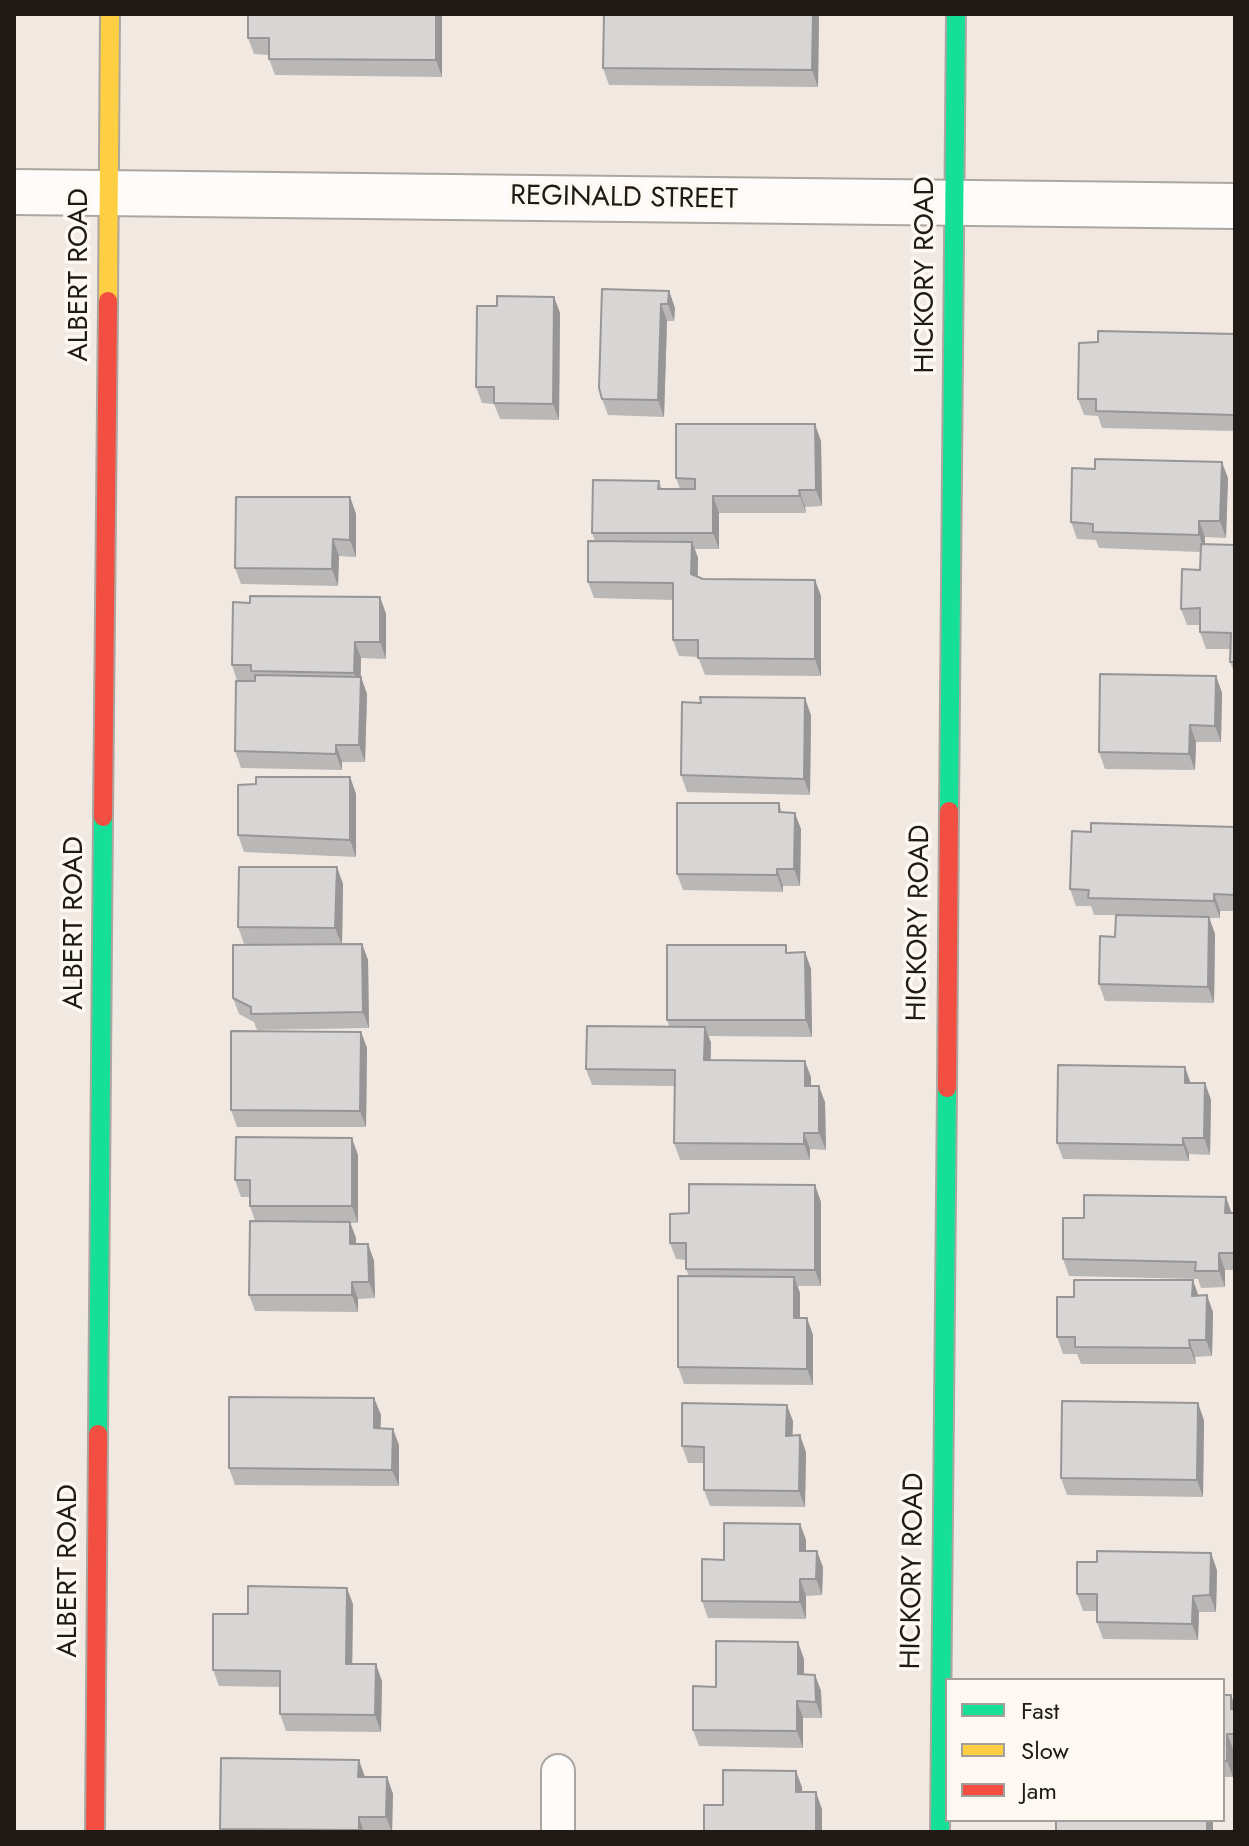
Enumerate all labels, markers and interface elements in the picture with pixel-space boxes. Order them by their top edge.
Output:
street label: HICKORY ROAD [909,177,943,373]
street label: REGINALD STREET [510,180,738,218]
street label: ALBERT ROAD [63,188,97,362]
street label: HICKORY ROAD [901,824,939,1022]
street label: ALBERT ROAD [58,836,92,1010]
street label: HICKORY ROAD [895,1472,933,1670]
street label: ALBERT ROAD [52,1484,86,1658]
legend [945,1678,1225,1822]
text: Fast [1021,1693,1059,1728]
text: Slow [1021,1733,1069,1768]
text: Jam [1021,1773,1057,1808]

